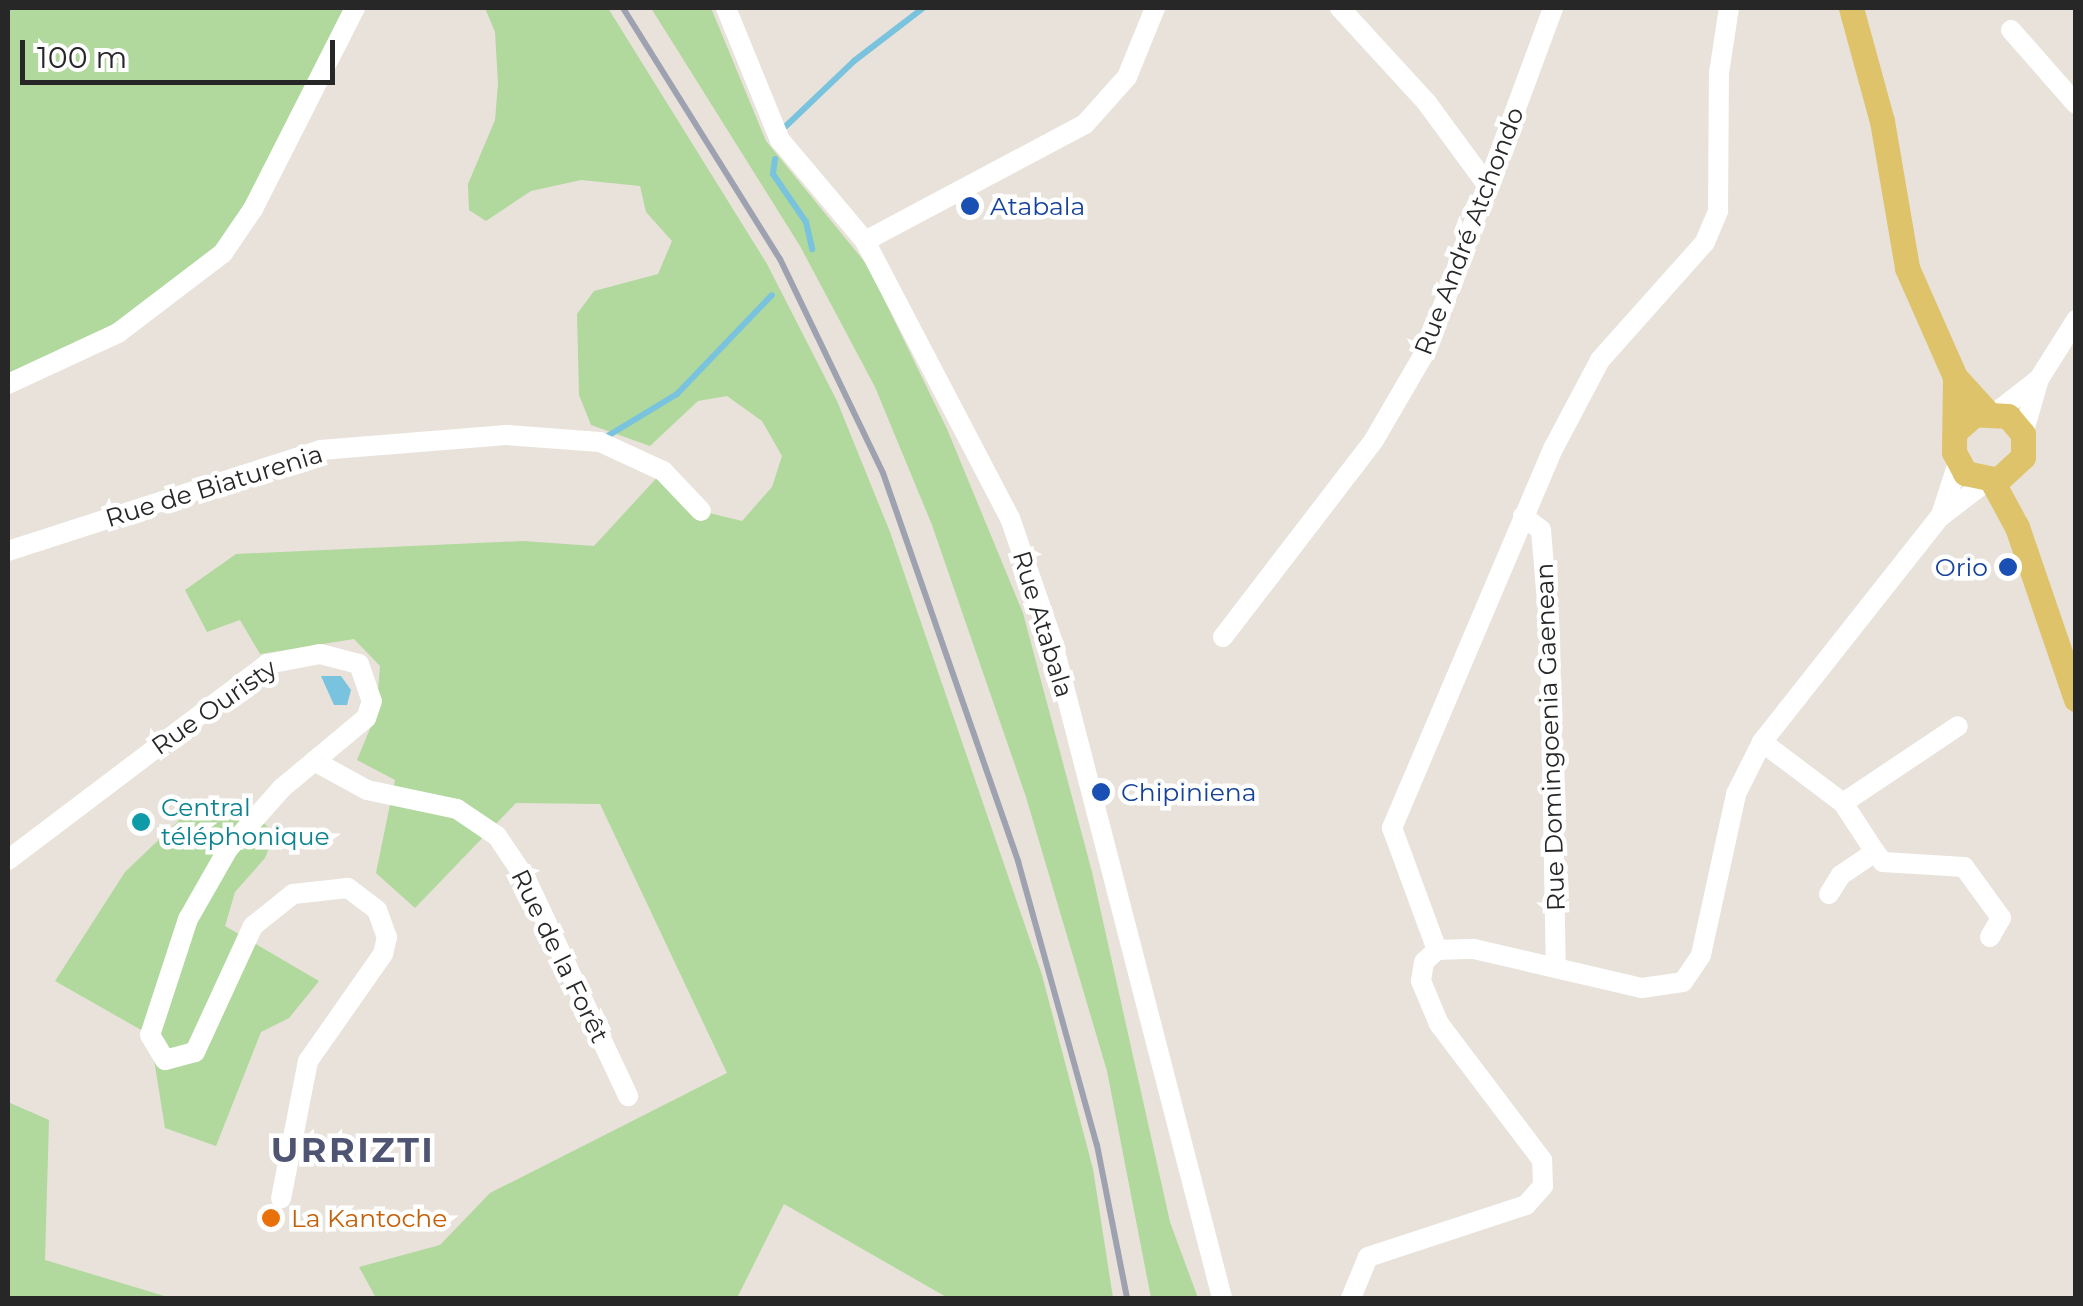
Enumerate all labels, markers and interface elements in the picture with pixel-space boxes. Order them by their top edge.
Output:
scale bar [25,20,340,82]
text: 100 m [37,39,127,76]
street label: Rue André Atchondo [1408,103,1530,359]
place label: Atabala [990,191,1085,221]
marker: Atabala [959,195,981,217]
street label: Rue de Biaturenia [102,439,326,533]
street label: Rue Atabala [1006,547,1080,701]
place label: Orio [1935,552,1988,582]
marker: Orio [1997,556,2019,578]
street label: Rue Domingoenia Gaenean [1529,562,1571,912]
street label: Rue Ouristy [146,653,282,761]
place label: Chipiniena [1121,777,1256,807]
marker: Chipiniena [1090,781,1112,803]
place label: Central téléphonique [161,793,330,852]
marker: Central téléphonique [130,811,152,833]
street label: Rue de la Forêt [505,864,615,1048]
district label: URRIZTI [271,1129,435,1171]
place label: La Kantoche [291,1203,447,1233]
marker: La Kantoche [260,1207,282,1229]

